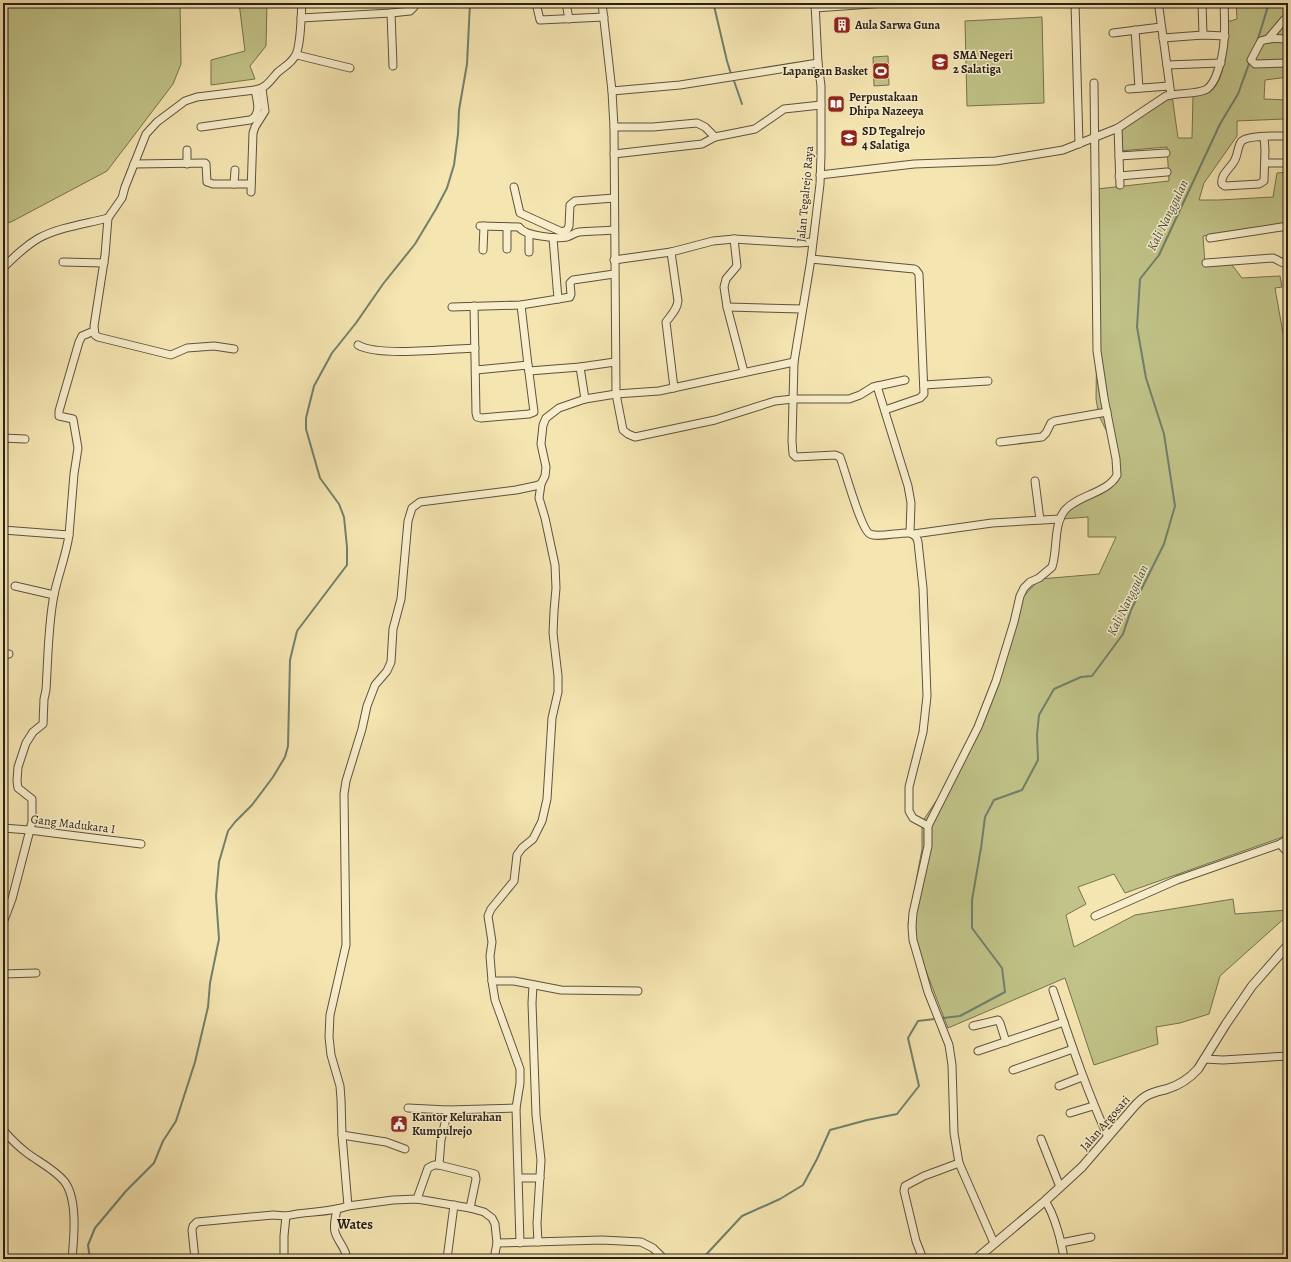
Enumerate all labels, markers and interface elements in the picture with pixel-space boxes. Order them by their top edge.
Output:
building icon: Aula Sarwa Guna [832,15,852,35]
place label: Aula Sarwa Guna [854,17,941,33]
place label: SMA Negeri 2 Salatiga [953,47,1014,77]
school or university icon: SMA Negeri 2 Salatiga [930,52,950,72]
sports icon: Lapangan Basket [871,61,891,81]
place label: Lapangan Basket [783,63,868,79]
place label: Perpustakaan Dhipa Nazeeya [849,89,924,119]
library icon: Perpustakaan Dhipa Nazeeya [826,94,846,114]
place label: SD Tegalrejo 4 Salatiga [862,123,925,153]
school or university icon: SD Tegalrejo 4 Salatiga [839,128,859,148]
street label: Jalan Tegalrejo Raya [793,145,817,243]
water label: Kali Nanggulan [1143,177,1192,254]
water label: Kali Nanggulan [1103,562,1152,639]
street label: Gang Madukara I [30,811,116,837]
street label: Jalan Argosari [1077,1092,1133,1154]
place label: Kantor Kelurahan Kumpulrejo [412,1109,502,1139]
public building icon: Kantor Kelurahan Kumpulrejo [389,1114,409,1134]
district label: Wates [336,1215,373,1234]

